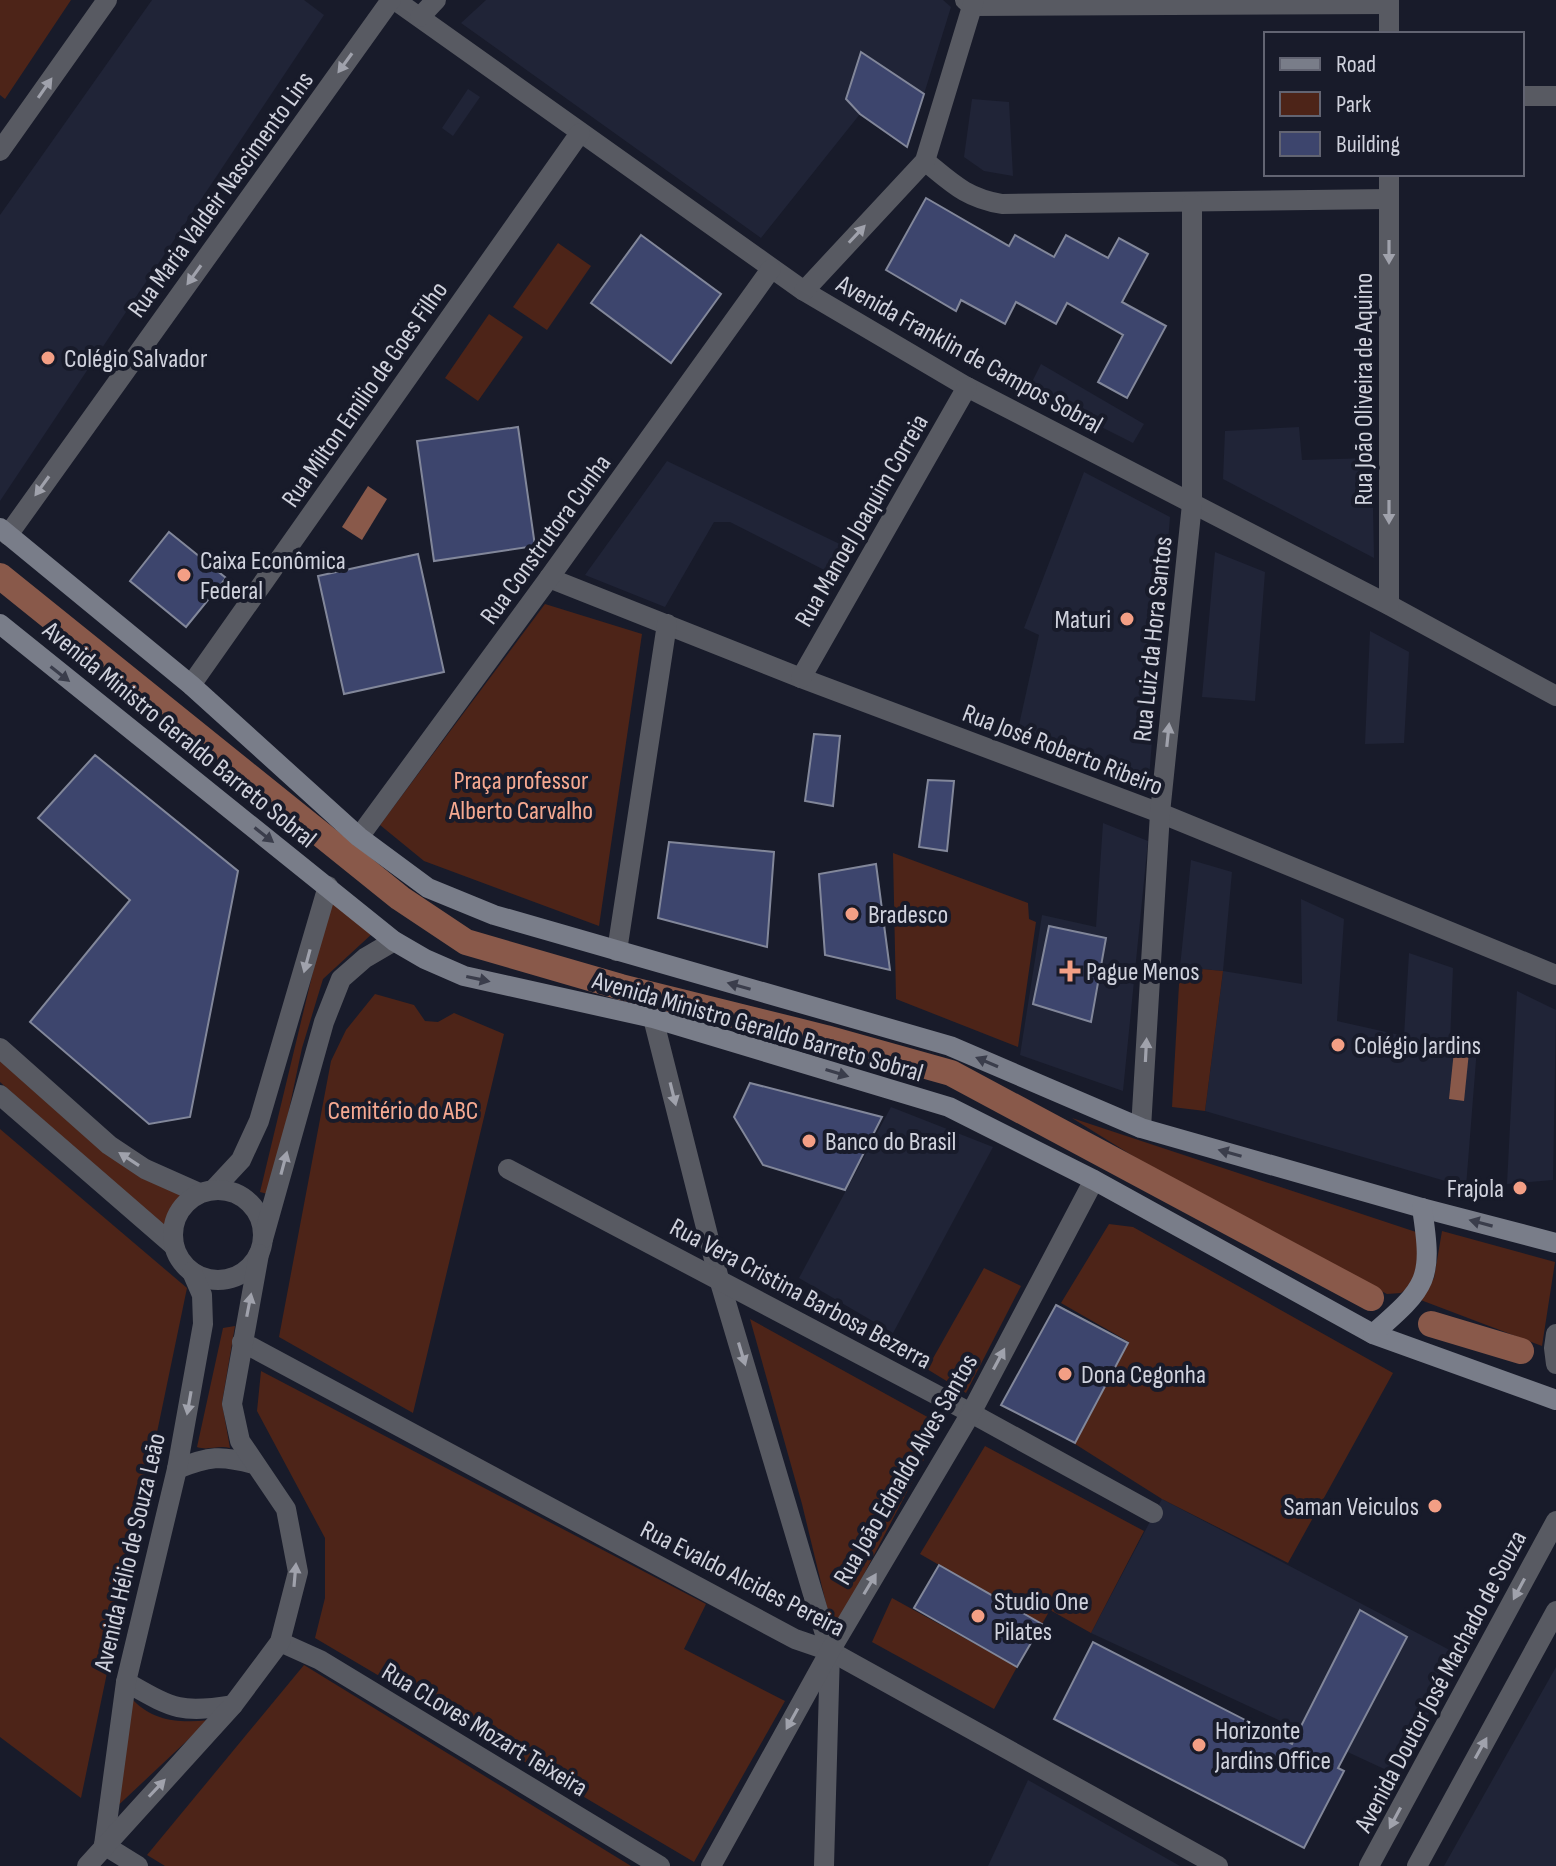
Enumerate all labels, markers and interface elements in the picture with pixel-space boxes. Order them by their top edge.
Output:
legend [1264,32,1524,176]
text: Road [1336,50,1376,79]
one-way arrow [338,53,354,74]
street label: Rua Maria Valdeir Nascimento Lins [122,66,321,324]
one-way arrow [37,77,52,98]
text: Park [1336,90,1371,119]
text: Building [1336,130,1400,159]
one-way arrow [848,225,866,244]
one-way arrow [1383,240,1395,265]
one-way arrow [187,264,202,285]
street label: Avenida Franklin de Campos Sobral [830,269,1108,441]
street label: Rua João Oliveira de Aquino [1349,273,1380,505]
street label: Rua Milton Emilio de Goes Filho [276,276,455,514]
place label: Colégio Salvador [64,344,208,375]
marker: Colégio Salvador [39,349,57,367]
street label: Rua Manoel Joaquim Correia [789,409,936,633]
street label: Rua Construtora Cunha [474,449,618,631]
one-way arrow [35,476,51,496]
one-way arrow [1383,500,1395,525]
street label: Rua Luiz da Hora Santos [1127,535,1180,743]
place label: Caixa Econômica Federal [200,546,346,607]
marker: Caixa Econômica Federal [175,566,193,584]
place label: Maturi [1054,605,1111,636]
marker: Maturi [1118,610,1136,628]
street label: Avenida Ministro Geraldo Barreto Sobral [35,615,322,855]
one-way arrow [50,665,70,681]
street label: Rua José Roberto Ribeiro [958,698,1167,803]
one-way arrow [1162,722,1175,747]
park label: Praça professor Alberto Carvalho [448,766,593,827]
one-way arrow [254,826,274,843]
place label: Bradesco [868,900,948,931]
marker: Bradesco [843,905,861,923]
one-way arrow [300,948,312,973]
place label: Pague Menos [1086,957,1200,988]
marker: Pague Menos [1061,962,1079,980]
street label: Avenida Ministro Geraldo Barreto Sobral [588,965,926,1090]
one-way arrow [465,973,490,986]
one-way arrow [726,979,751,991]
place label: Colégio Jardins [1354,1031,1481,1062]
marker: Colégio Jardins [1329,1036,1347,1054]
one-way arrow [1140,1037,1153,1062]
one-way arrow [975,1055,999,1068]
one-way arrow [826,1067,850,1080]
one-way arrow [667,1081,679,1106]
park label: Cemitério do ABC [328,1096,478,1127]
place label: Banco do Brasil [825,1127,956,1158]
marker: Banco do Brasil [800,1132,818,1150]
one-way arrow [1218,1146,1242,1159]
one-way arrow [279,1151,291,1176]
one-way arrow [118,1152,140,1167]
place label: Frajola [1447,1174,1504,1205]
marker: Frajola [1511,1179,1529,1197]
street label: Rua Vera Cristina Barbosa Bezerra [664,1212,936,1377]
one-way arrow [1468,1217,1493,1229]
one-way arrow [243,1292,256,1317]
one-way arrow [736,1342,749,1366]
one-way arrow [993,1347,1006,1370]
street label: Rua João Ednaldo Alves Santos [827,1349,985,1591]
place label: Dona Cegonha [1081,1360,1206,1391]
marker: Dona Cegonha [1056,1365,1074,1383]
one-way arrow [182,1391,194,1416]
street label: Avenida Hélio de Souza Leão [88,1430,173,1675]
place label: Saman Veiculos [1283,1492,1419,1523]
marker: Saman Veiculos [1426,1497,1444,1515]
street label: Rua Evaldo Alcides Pereira [635,1514,850,1644]
street label: Avenida Doutor José Machado de Souza [1348,1526,1534,1839]
one-way arrow [289,1563,302,1588]
one-way arrow [863,1573,877,1595]
one-way arrow [1512,1578,1525,1601]
place label: Studio One Pilates [994,1587,1089,1648]
marker: Studio One Pilates [969,1607,987,1625]
street label: Rua CLoves Mozart Teixeira [376,1657,593,1804]
one-way arrow [785,1708,799,1731]
place label: Horizonte Jardins Office [1214,1716,1331,1777]
marker: Horizonte Jardins Office [1190,1736,1208,1754]
one-way arrow [1475,1737,1488,1760]
one-way arrow [147,1779,165,1798]
one-way arrow [1388,1806,1402,1829]

